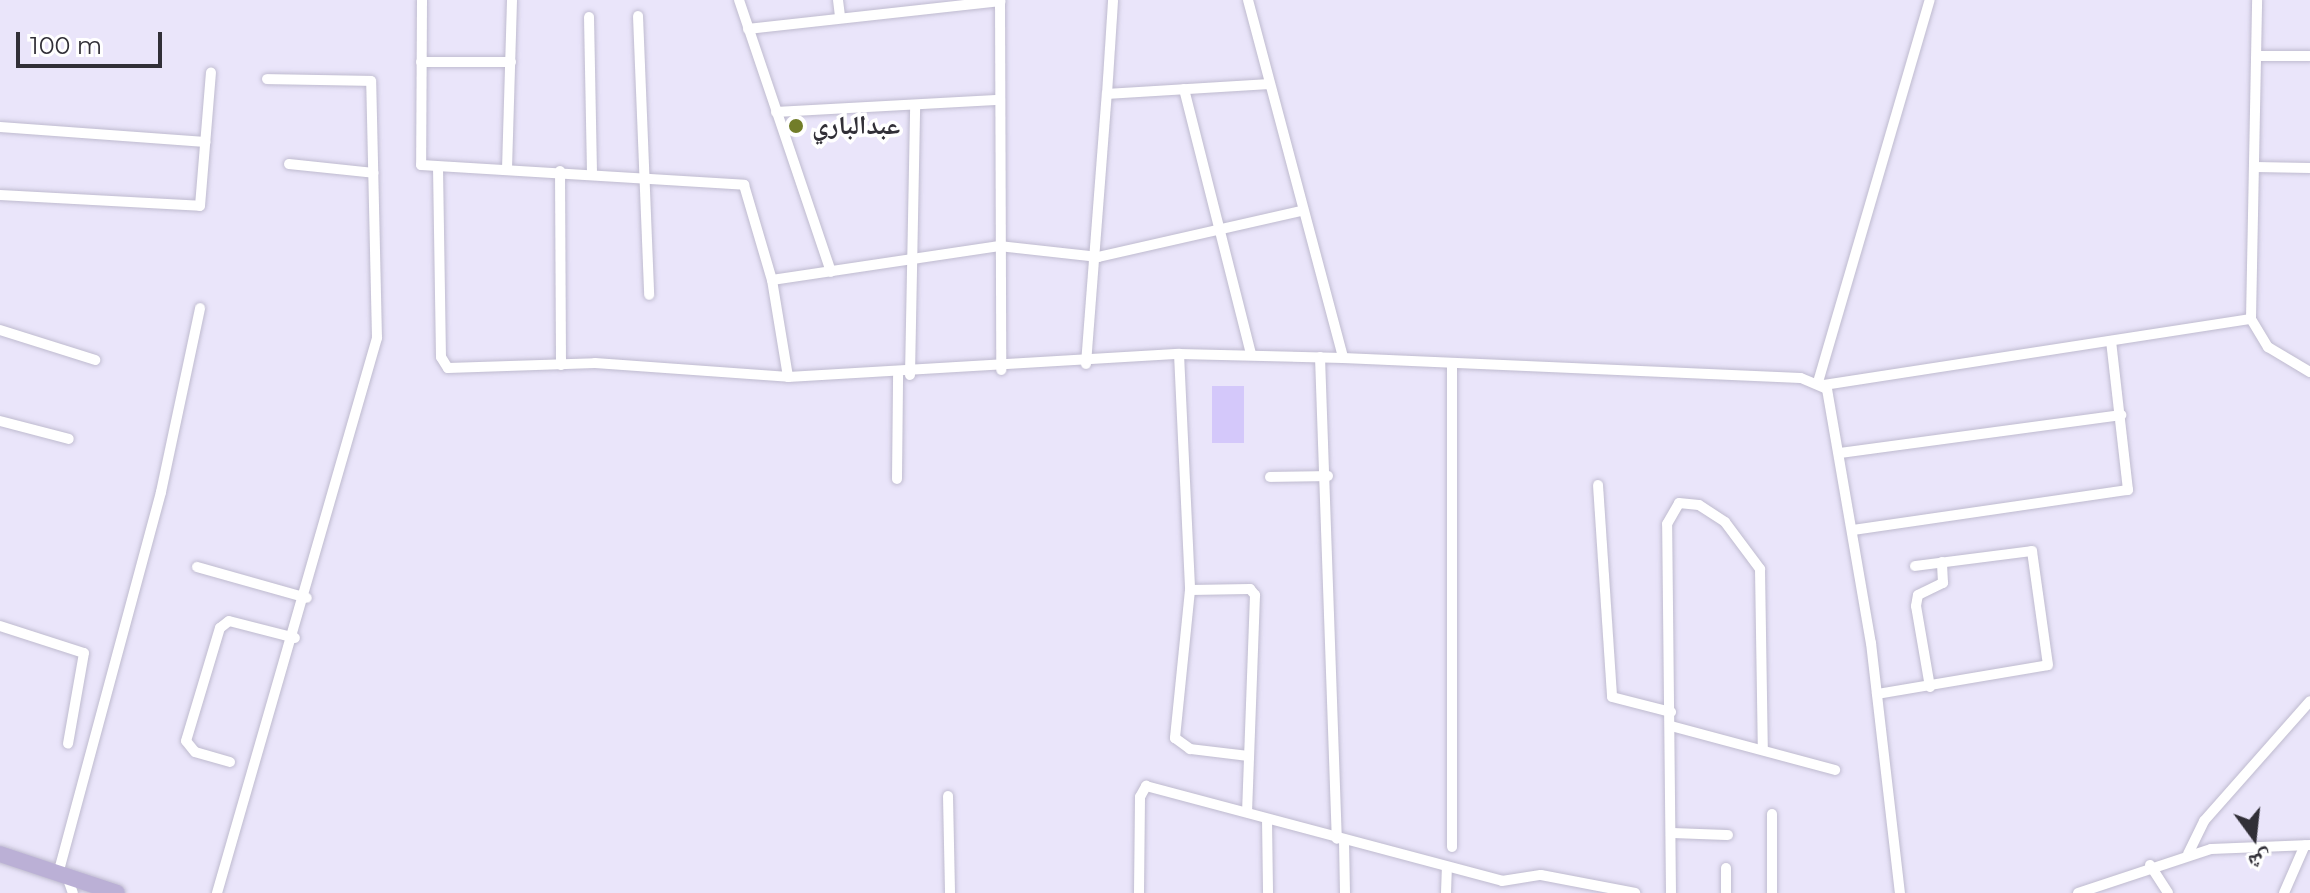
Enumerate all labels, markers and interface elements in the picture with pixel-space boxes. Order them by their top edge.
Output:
scale bar [20,16,166,66]
text: 100 m [30,31,102,60]
place label: عبدالباري [812,110,900,142]
marker: عبدالباري [787,117,805,135]
north arrow [2214,797,2294,877]
text: ش [2246,845,2275,877]

